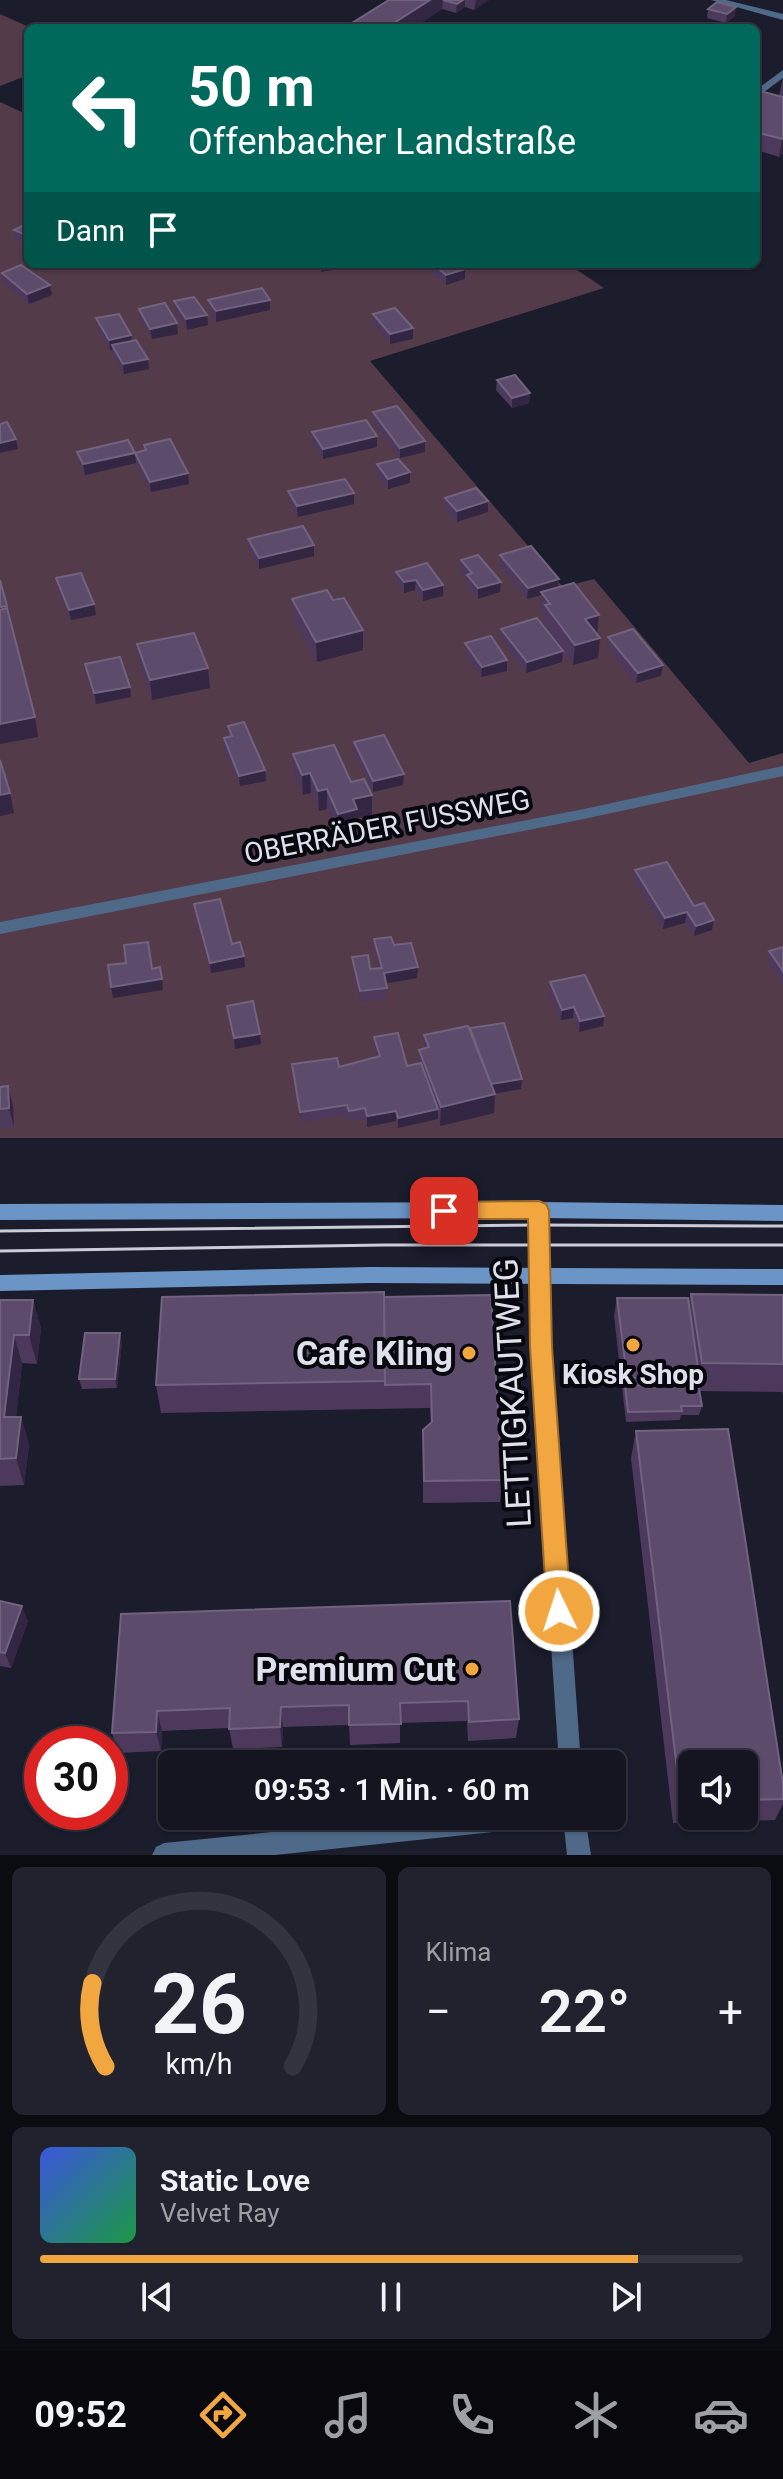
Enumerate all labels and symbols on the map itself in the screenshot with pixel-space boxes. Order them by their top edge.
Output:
street label: OBERRÄDER FUSSWEG [241,783,533,870]
pin [410,1177,478,1245]
street label: LETTIGKAUTWEG [485,1257,539,1529]
place label: Cafe Kling [296,1333,453,1373]
marker: Kiosk Shop [624,1336,642,1354]
marker: Cafe Kling [460,1344,478,1362]
place label: Kiosk Shop [562,1358,704,1391]
position arrow [517,1569,601,1653]
place label: Premium Cut [255,1649,456,1689]
marker: Premium Cut [463,1660,481,1678]
speed limit sign: 30 [24,1726,128,1830]

